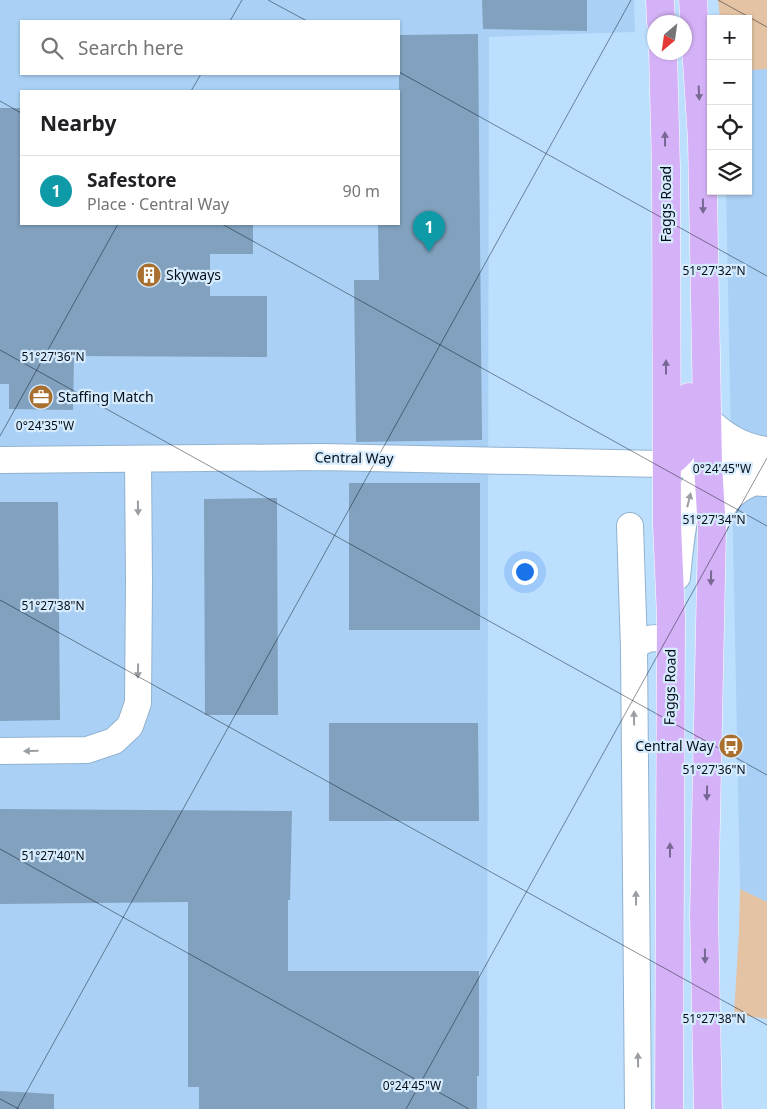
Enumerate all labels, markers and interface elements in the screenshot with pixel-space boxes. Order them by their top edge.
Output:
north arrow [647,15,692,60]
map controls [707,15,752,195]
button: + [707,15,752,60]
search box [20,20,400,75]
icon: search [38,34,66,62]
text: Search here [78,35,184,61]
button: − [707,60,752,105]
one-way arrow [695,85,703,101]
button: locate [707,105,752,150]
text: Nearby [40,109,116,137]
one-way arrow [661,131,669,147]
button: layers [707,150,752,195]
street label: Faggs Road [656,166,675,242]
text: Safestore [87,167,177,193]
text: 1 [51,180,61,202]
text: 90 m [343,180,380,202]
text: Place · Central Way [87,193,229,215]
one-way arrow [699,199,707,215]
pin: 1 [413,211,445,252]
building icon: Skyways [136,262,162,288]
text: 51°27'32"N [682,262,746,279]
place label: Skyways [166,265,221,284]
text: 51°27'36"N [21,348,85,365]
one-way arrow [662,359,670,375]
office icon: Staffing Match [28,384,54,410]
place label: Staffing Match [58,387,154,406]
text: 0°24'35"W [16,417,74,434]
street label: Central Way [314,447,394,468]
text: 0°24'45"W [693,460,751,477]
one-way arrow [685,492,693,507]
one-way arrow [134,501,142,517]
text: 51°27'34"N [682,511,746,528]
your location [512,559,538,585]
one-way arrow [707,571,715,587]
text: 51°27'38"N [21,597,85,614]
street label: Faggs Road [659,649,680,725]
one-way arrow [134,663,142,679]
one-way arrow [630,710,638,726]
bus stop icon: Central Way [718,733,744,759]
place label: Central Way [635,736,715,755]
one-way arrow [23,747,39,755]
text: 51°27'36"N [682,761,746,778]
one-way arrow [703,786,711,802]
one-way arrow [666,842,674,858]
text: 51°27'40"N [21,847,85,864]
one-way arrow [632,890,640,906]
one-way arrow [701,948,709,964]
text: 51°27'38"N [682,1010,746,1027]
one-way arrow [634,1052,642,1068]
text: 0°24'45"W [383,1077,441,1094]

